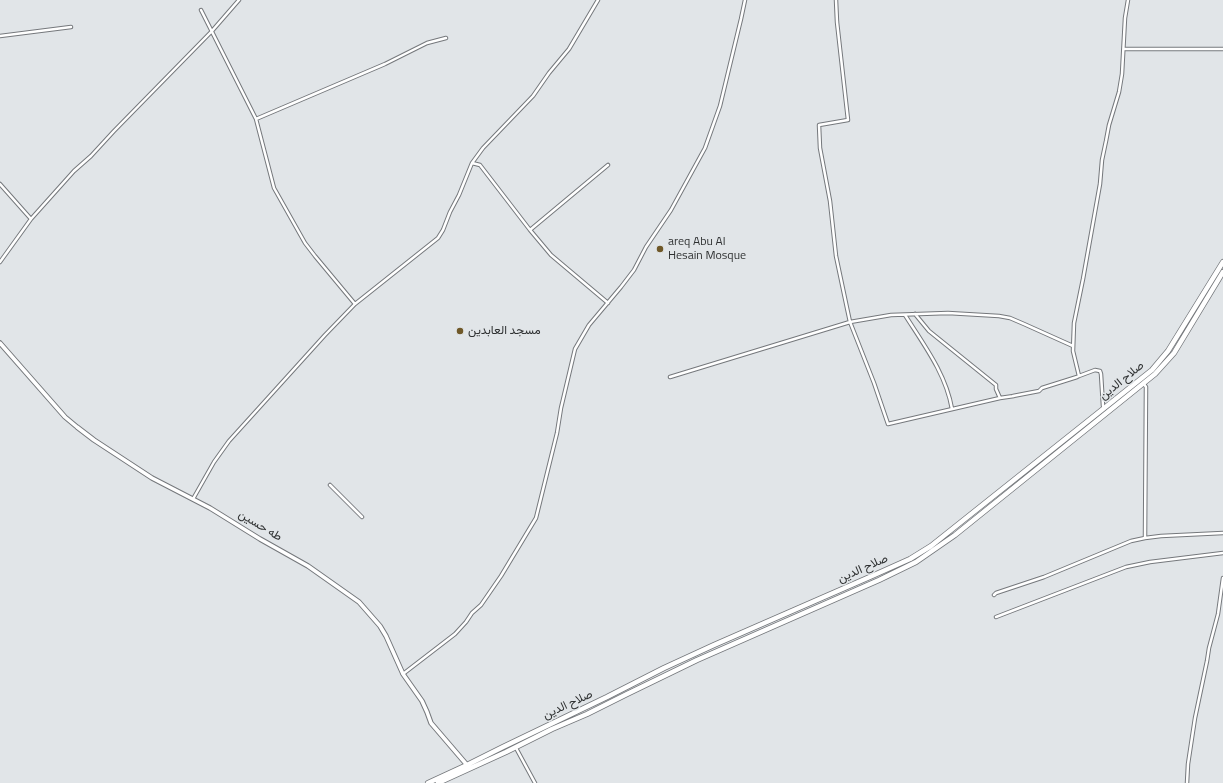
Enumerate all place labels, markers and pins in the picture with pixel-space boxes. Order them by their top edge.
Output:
place label: areq Abu Al Hesain Mosque [668,235,746,263]
marker: areq Abu Al Hesain Mosque [655,244,665,254]
place label: مسجد العابدين [468,324,541,338]
marker: مسجد العابدين [455,326,465,336]

